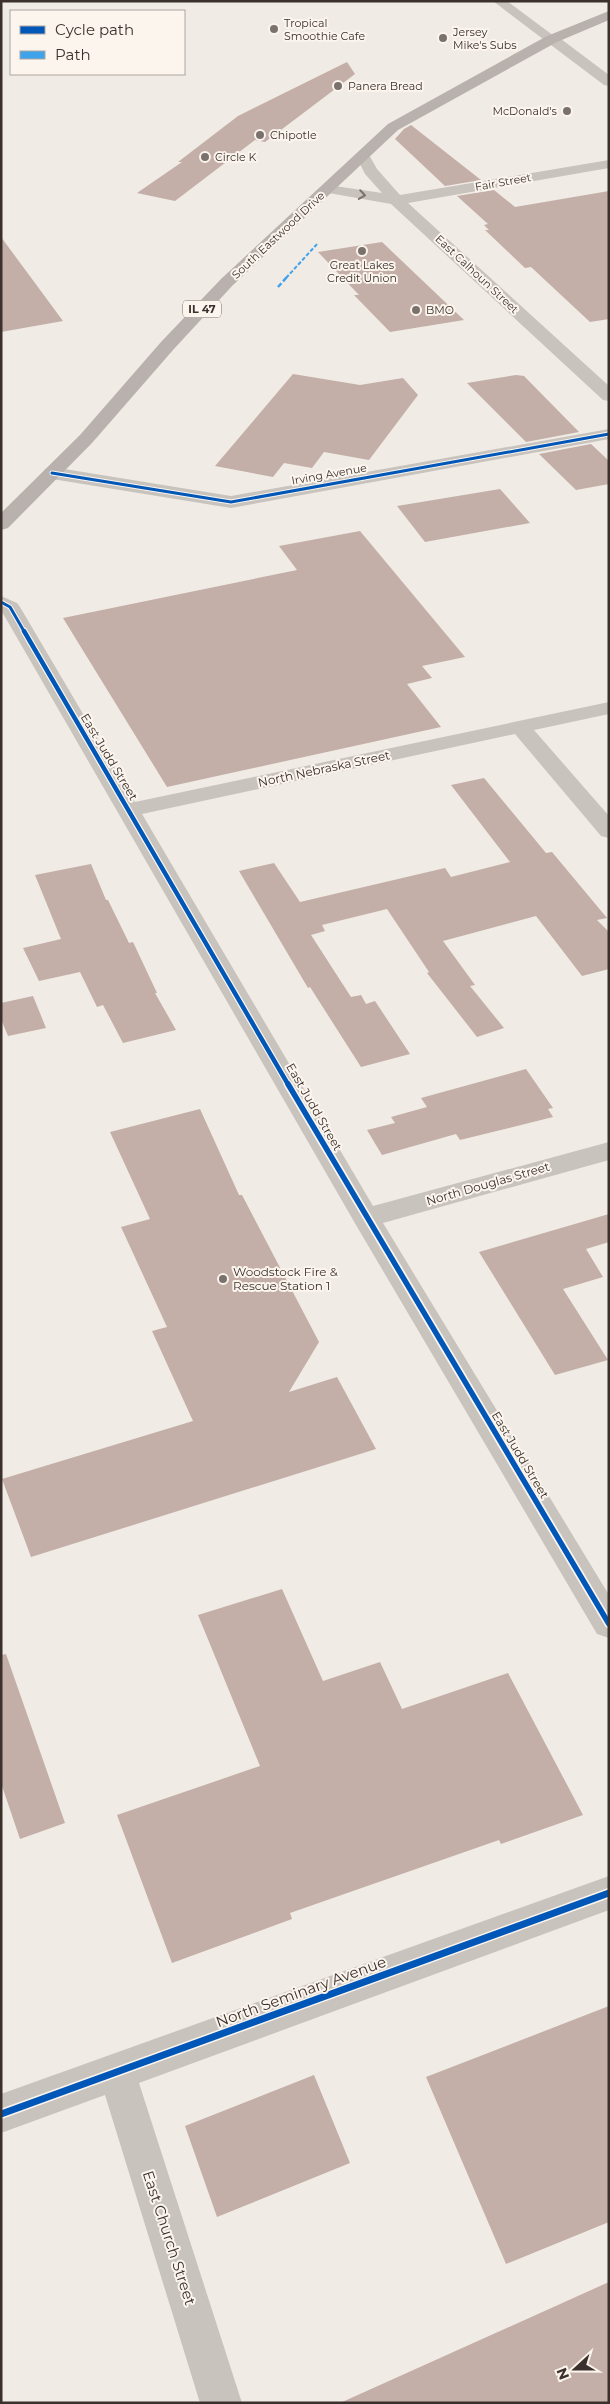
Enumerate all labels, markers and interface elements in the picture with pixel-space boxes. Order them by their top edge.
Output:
legend [10,10,185,75]
place label: Tropical Smoothie Cafe [284,16,365,43]
text: Cycle path [55,20,134,39]
marker: Tropical Smoothie Cafe [268,23,280,35]
place label: Jersey Mike's Subs [452,25,517,52]
marker: Jersey Mike's Subs [437,32,449,44]
text: Path [55,45,91,64]
place label: Panera Bread [348,79,423,93]
marker: Panera Bread [332,80,344,92]
place label: McDonald's [492,104,558,118]
marker: McDonald's [561,105,573,117]
place label: Chipotle [270,128,317,142]
marker: Chipotle [254,129,266,141]
place label: Circle K [215,150,257,164]
marker: Circle K [199,151,211,163]
street label: Fair Street [474,170,533,194]
street label: South Eastwood Drive [229,188,328,282]
one-way arrow [358,189,366,199]
street label: East Calhoun Street [432,232,522,317]
marker: Great Lakes Credit Union [356,245,368,257]
place label: Great Lakes Credit Union [327,258,397,285]
road number: IL 47 [183,300,221,318]
place label: BMO [426,303,454,317]
marker: BMO [410,304,422,316]
street label: Irving Avenue [290,460,368,488]
street label: East Judd Street [78,711,141,803]
street label: North Nebraska Street [257,747,391,790]
street label: East Judd Street [283,1060,346,1153]
street label: North Douglas Street [424,1159,551,1208]
place label: Woodstock Fire & Rescue Station 1 [233,1264,338,1293]
marker: Woodstock Fire & Rescue Station 1 [217,1273,229,1285]
street label: East Judd Street [489,1409,552,1501]
street label: North Seminary Avenue [213,1952,389,2031]
street label: East Church Street [139,2168,200,2308]
north arrow [550,2344,600,2394]
text: N [552,2365,573,2382]

